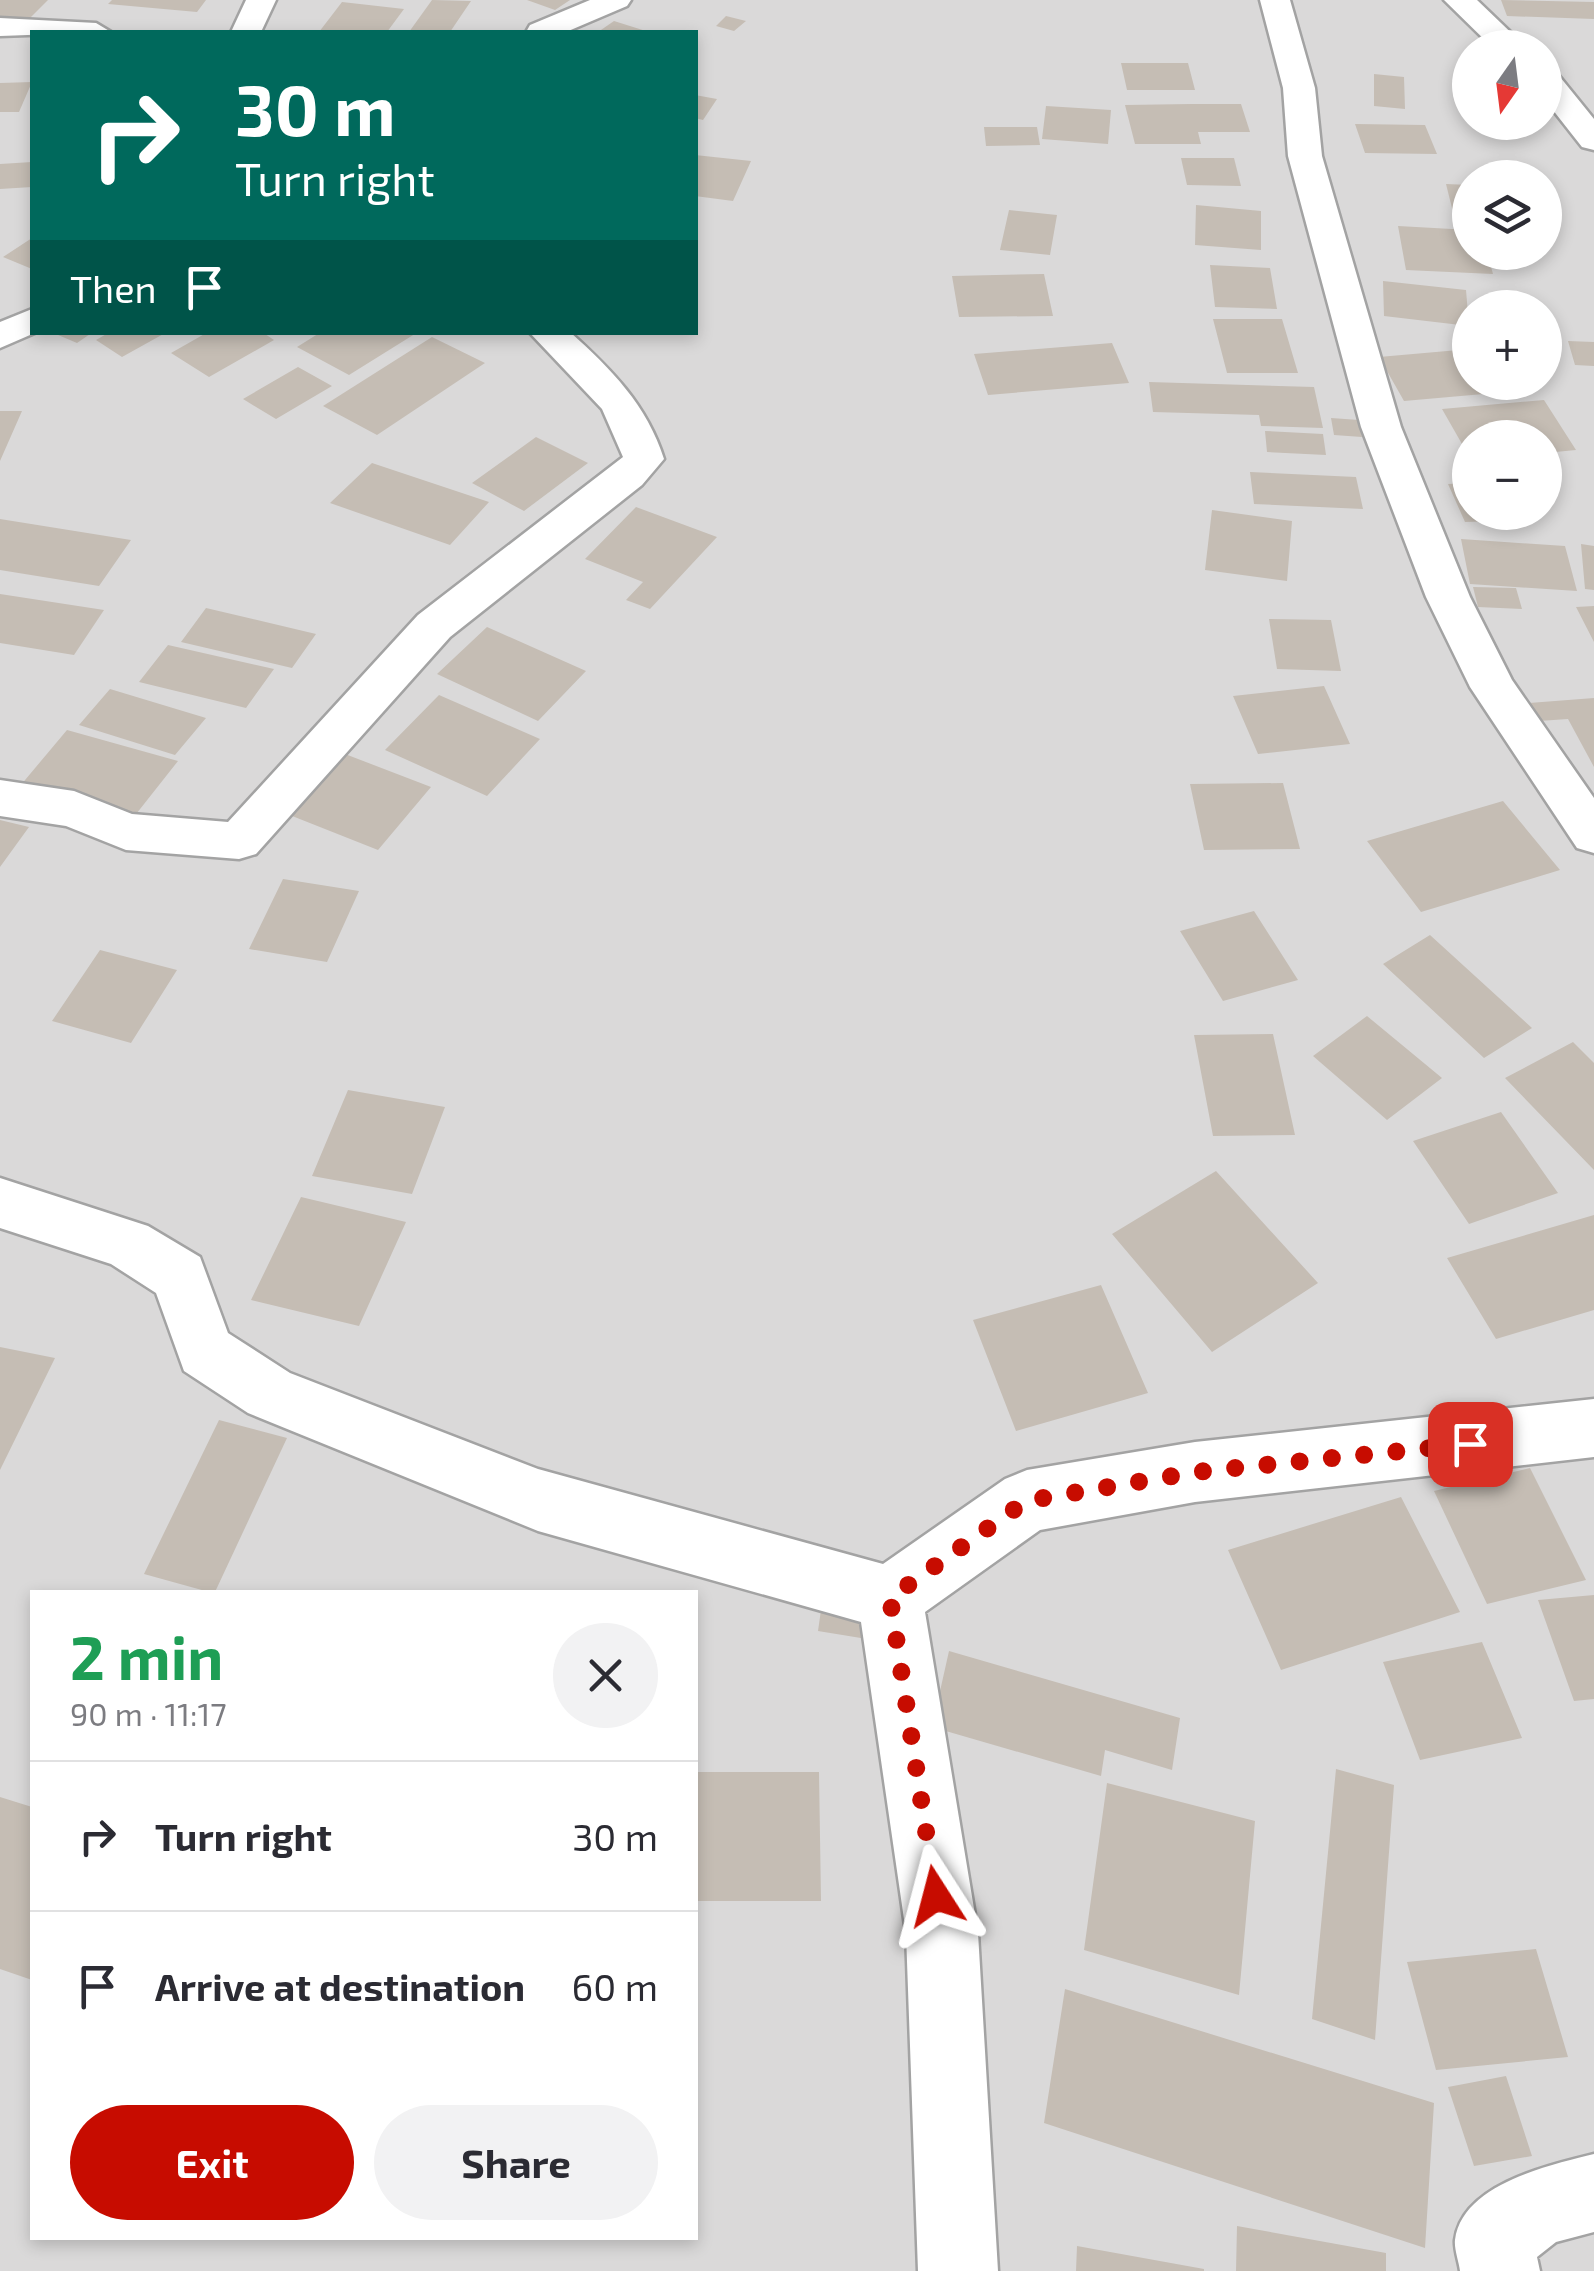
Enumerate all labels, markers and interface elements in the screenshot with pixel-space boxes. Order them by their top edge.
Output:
north arrow [1452,30,1562,140]
map controls [1452,30,1562,530]
text: 30 m [235,66,396,150]
icon: right [70,70,200,200]
text: Turn right [235,151,435,205]
button: layers [1452,160,1562,270]
icon: arrive [177,260,232,315]
text: Then [70,265,157,311]
button: + [1452,290,1562,400]
button: − [1452,420,1562,530]
pin [1428,1402,1513,1487]
icon: arrive [1443,1417,1498,1472]
text: 2 min [70,1620,223,1692]
button: close [553,1623,658,1728]
text: 90 m · 11:17 [70,1694,227,1732]
icon: right [70,1809,125,1864]
text: Turn right [155,1813,332,1859]
text: 30 m [572,1813,658,1859]
position arrow [884,1844,988,1948]
icon: arrive [70,1959,125,2014]
text: Arrive at destination [155,1963,525,2009]
text: 60 m [572,1963,658,2009]
button: Exit [70,2105,354,2220]
button: Share [374,2105,658,2220]

